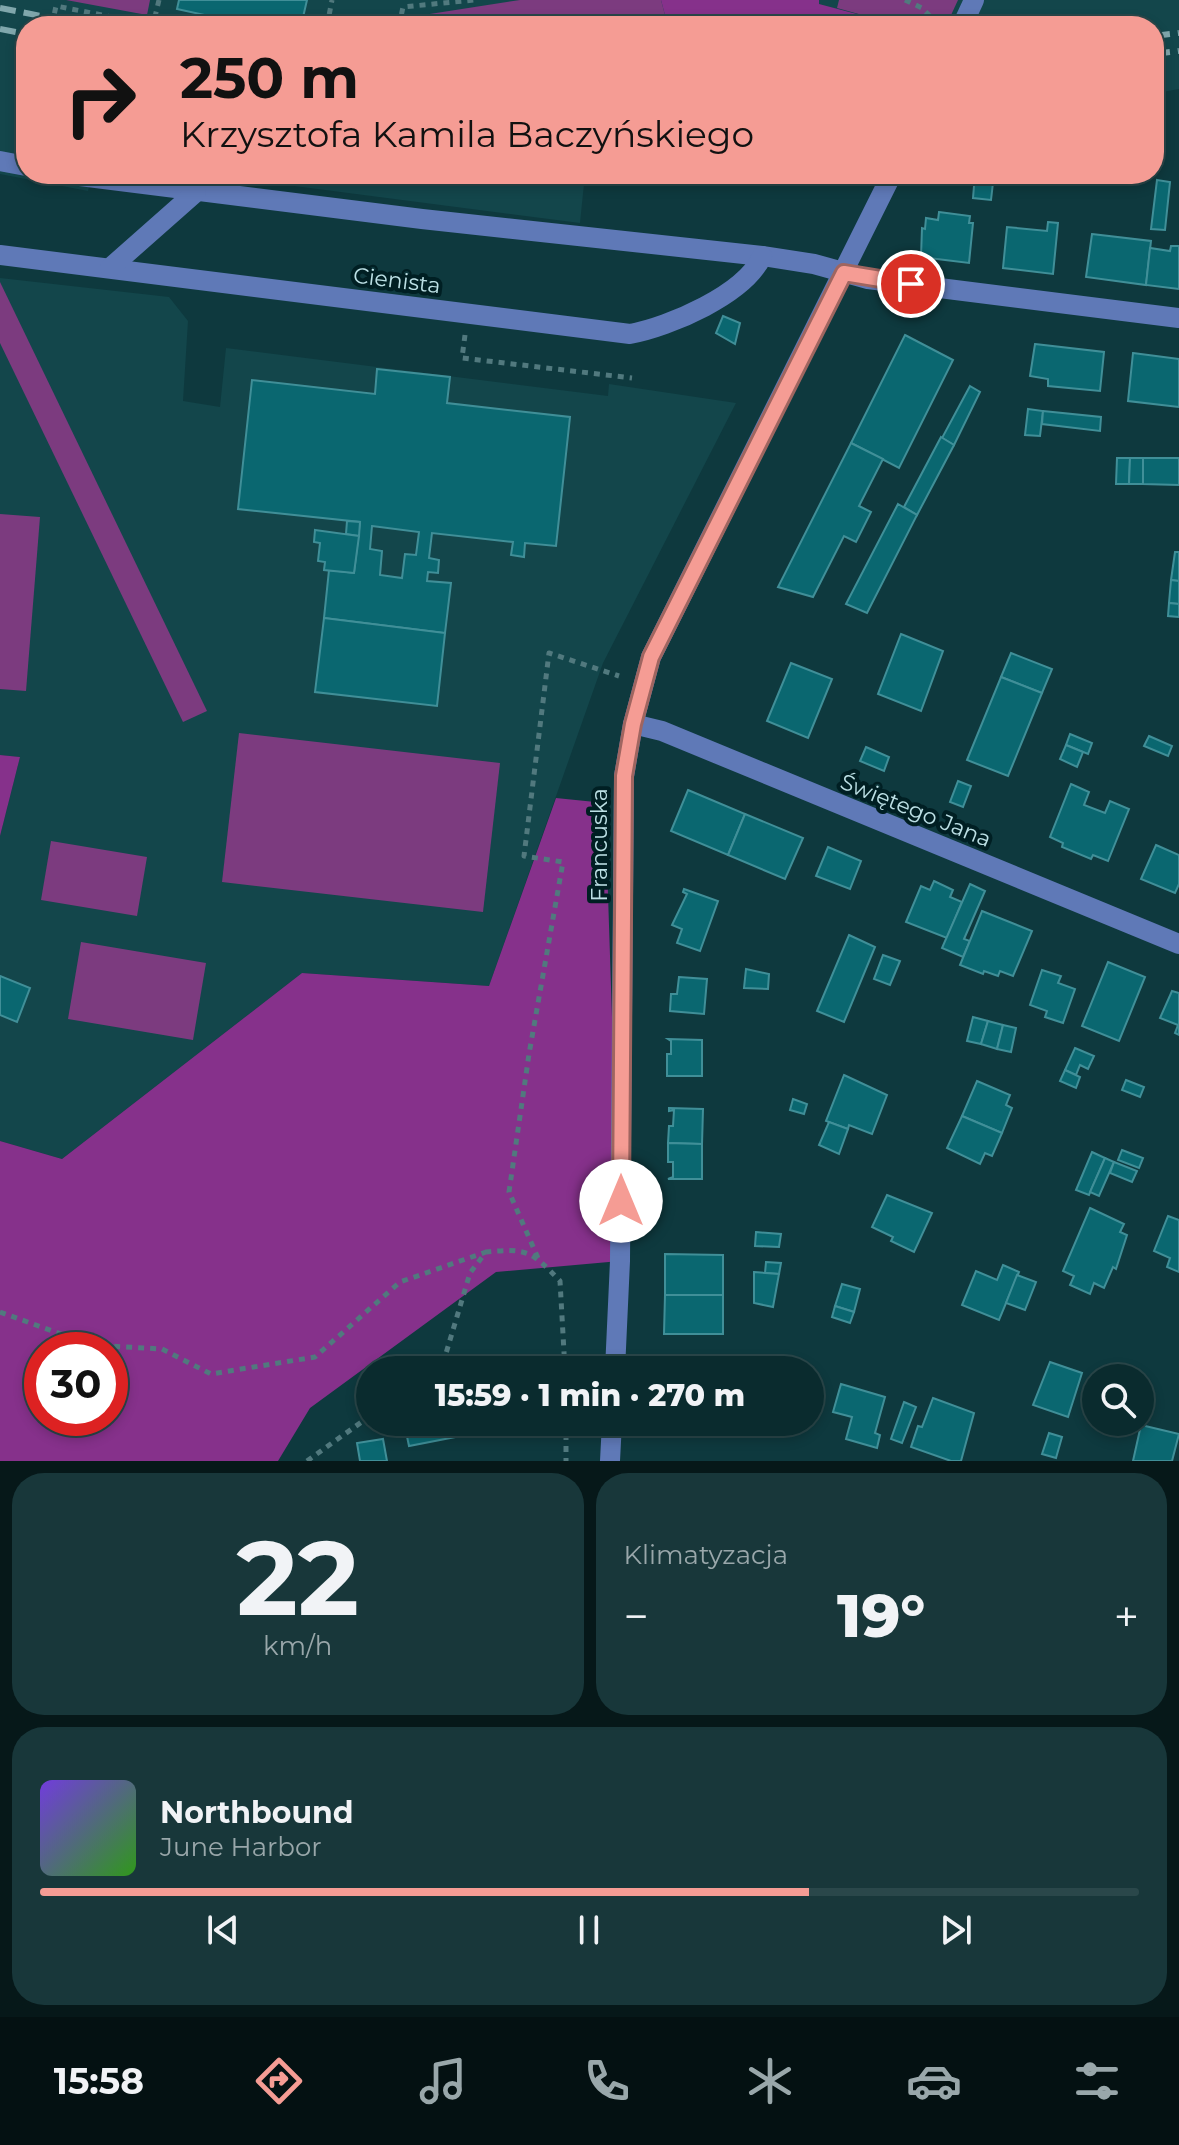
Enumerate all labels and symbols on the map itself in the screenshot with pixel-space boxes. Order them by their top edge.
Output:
pin [877,250,945,318]
street label: Cienista [352,262,442,299]
street label: Świętego Jana [837,768,995,853]
street label: Francuska [586,788,613,902]
position arrow [579,1159,663,1243]
speed limit sign: 30 [24,1332,128,1436]

